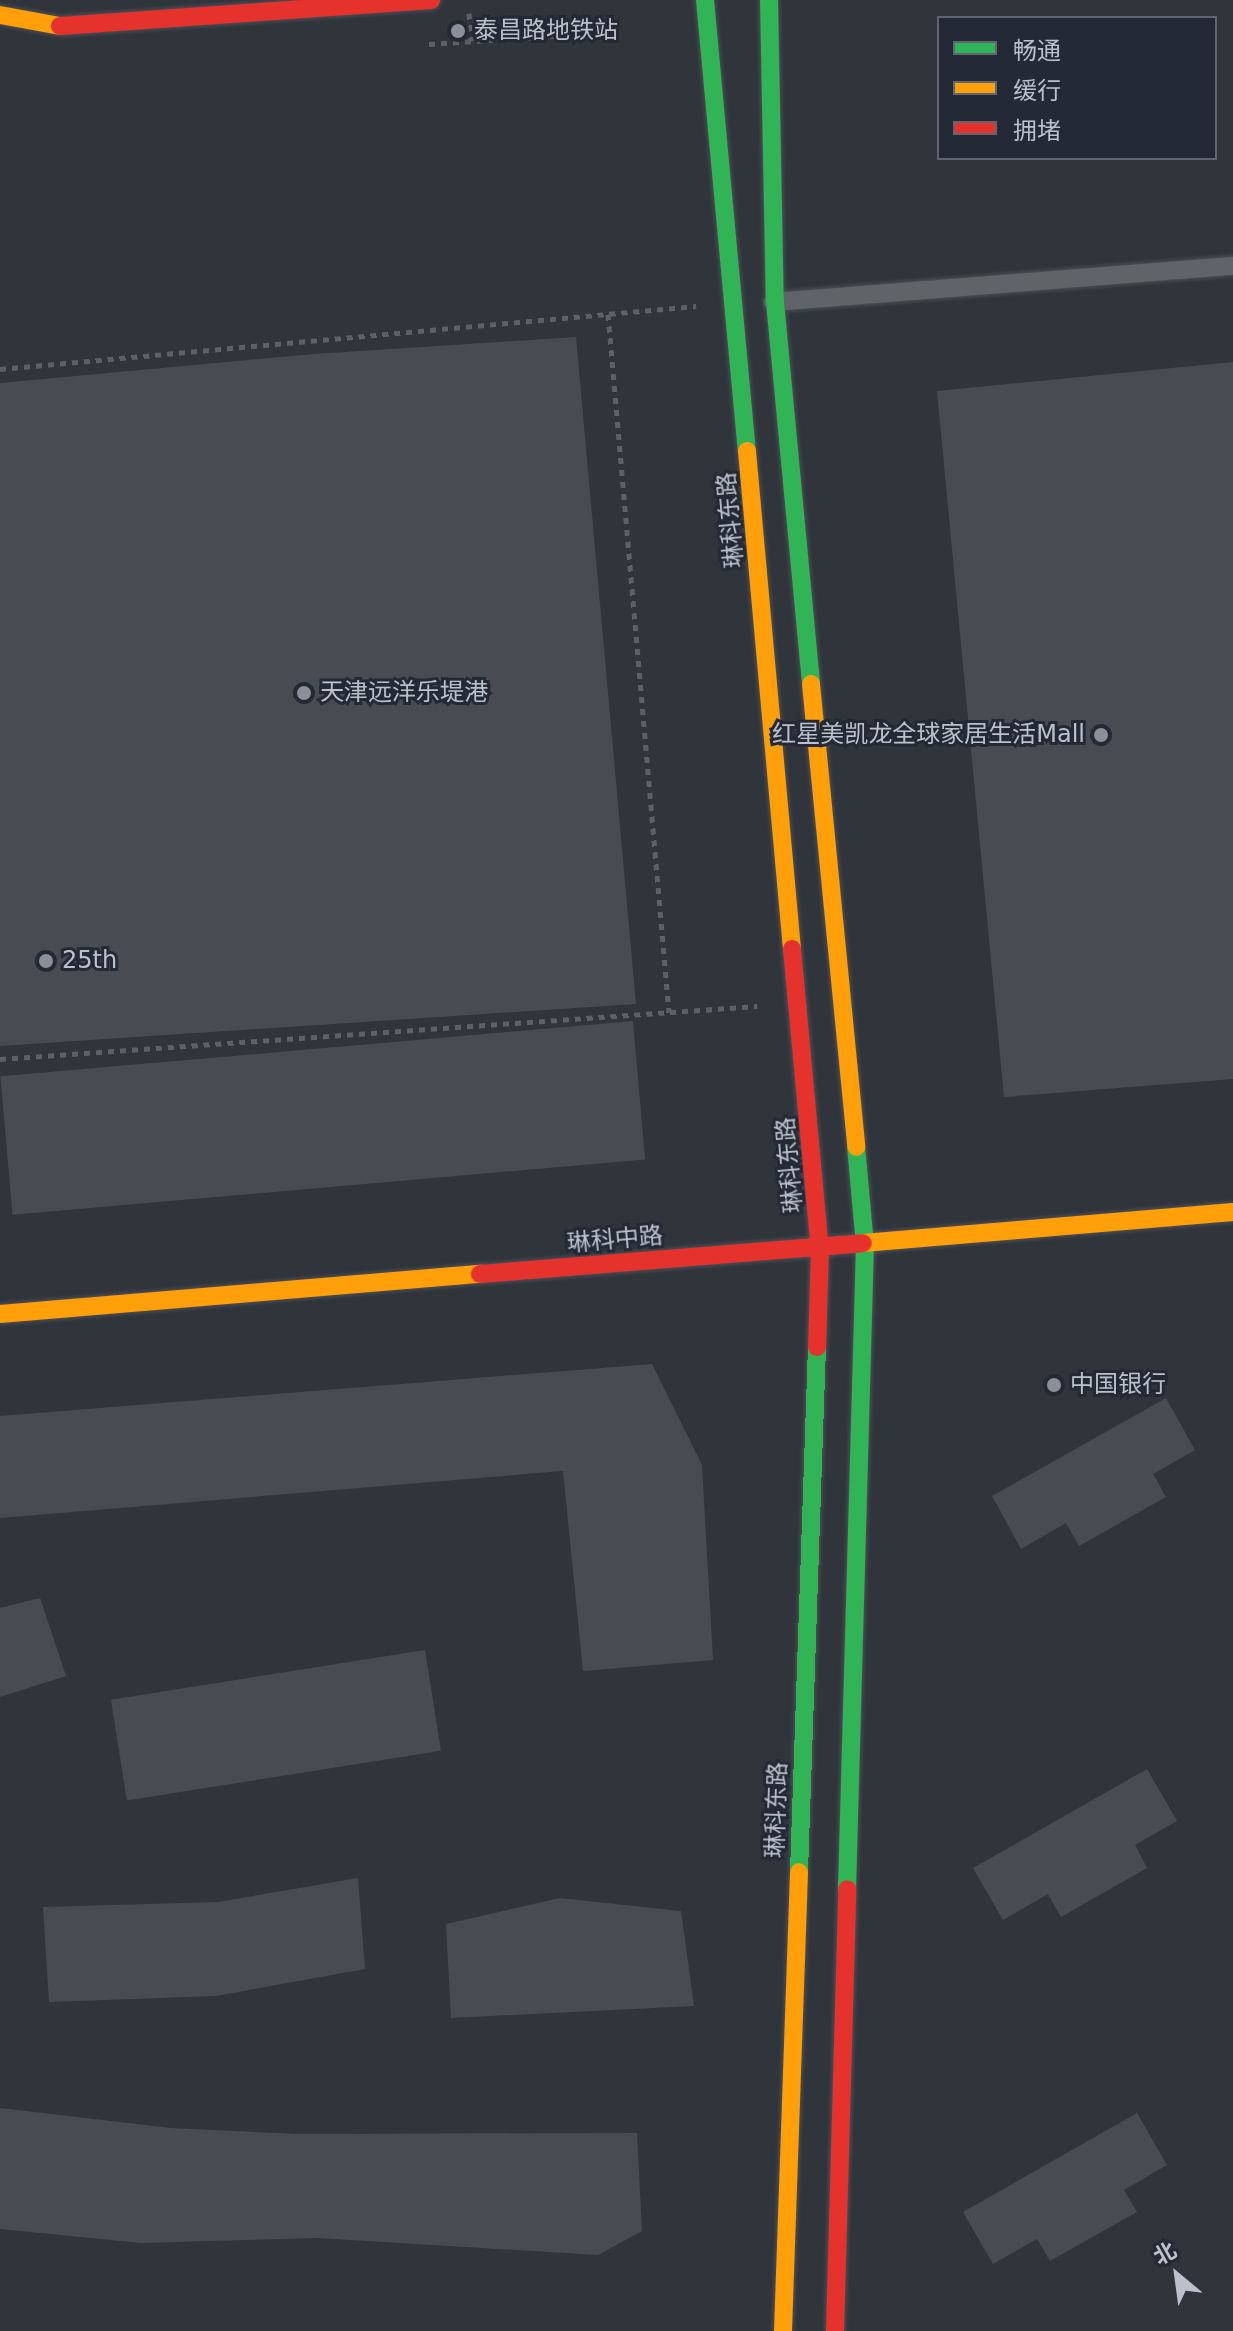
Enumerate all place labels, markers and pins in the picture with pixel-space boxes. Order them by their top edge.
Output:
place label: 泰昌路地铁站 [474,17,618,45]
marker: 泰昌路地铁站 [449,22,467,40]
place label: 天津远洋乐堤港 [320,679,488,707]
marker: 天津远洋乐堤港 [295,684,313,702]
place label: 红星美凯龙全球家居生活Mall [772,721,1085,749]
marker: 红星美凯龙全球家居生活Mall [1092,726,1110,744]
place label: 25th [62,947,117,975]
marker: 25th [37,952,55,970]
place label: 中国银行 [1070,1371,1166,1399]
marker: 中国银行 [1045,1376,1063,1394]

